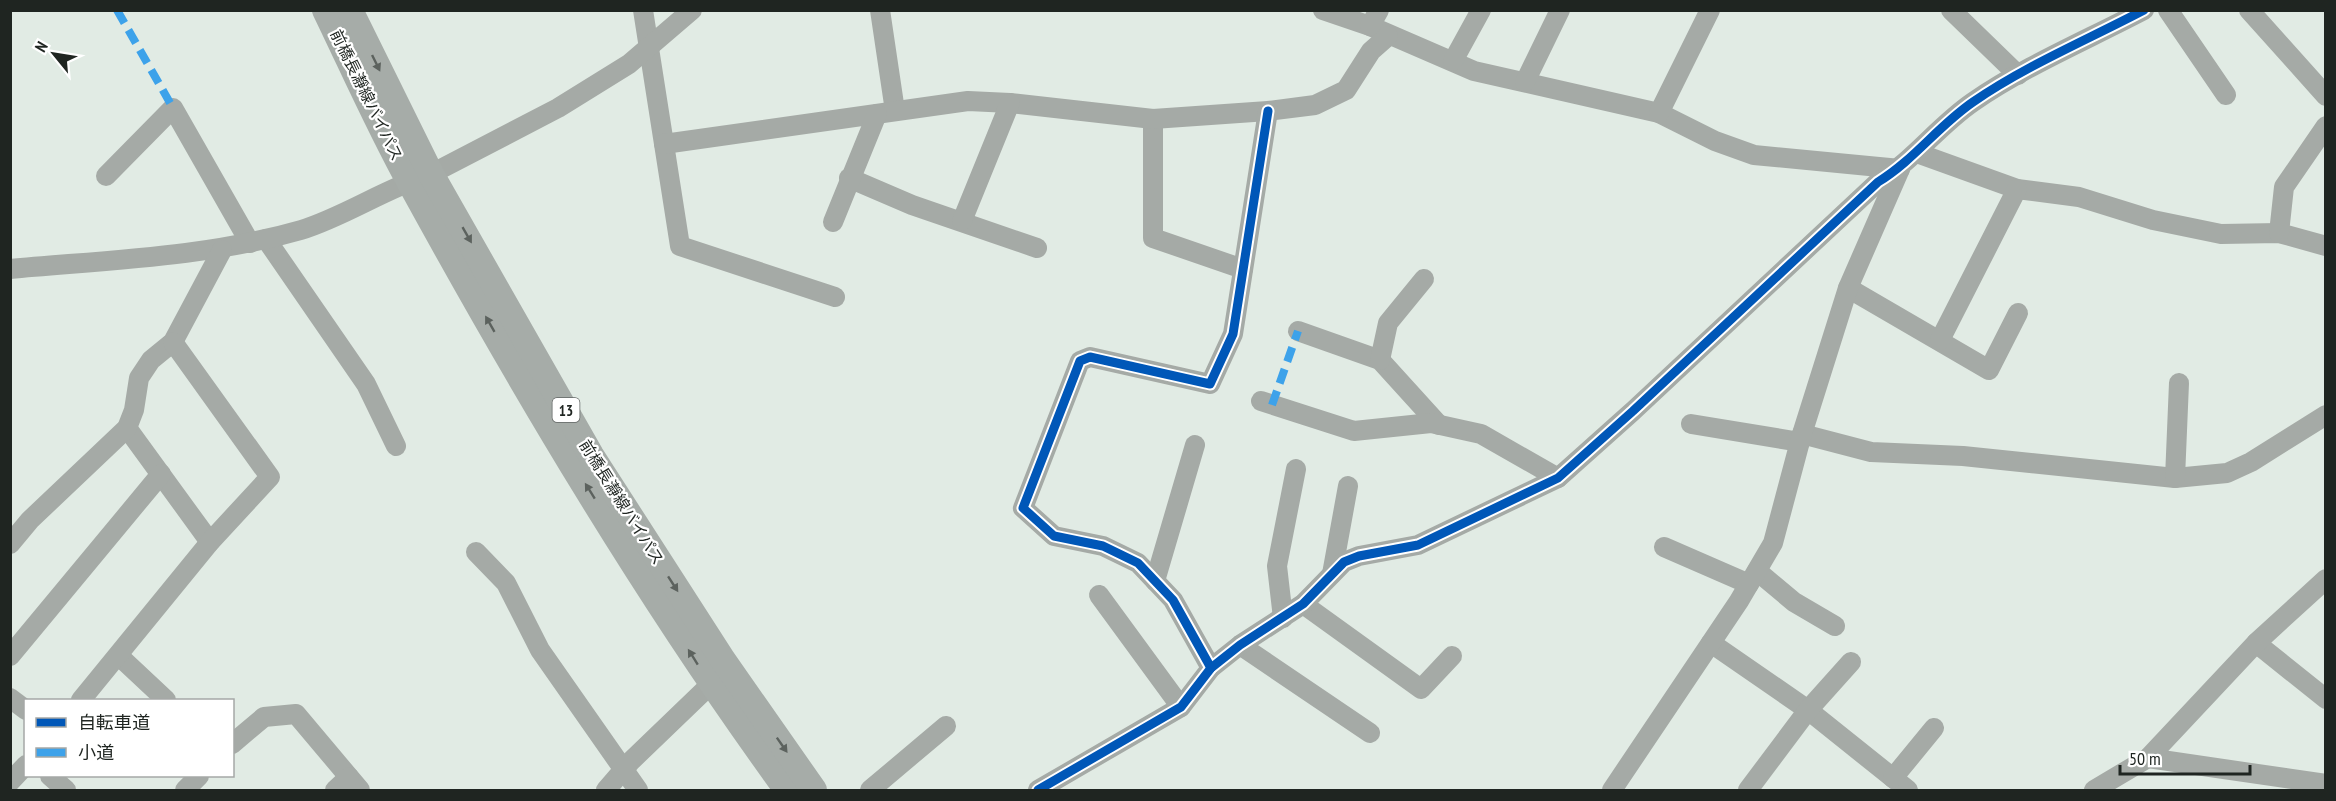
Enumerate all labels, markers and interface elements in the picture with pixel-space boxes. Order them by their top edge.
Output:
north arrow [24,24,84,84]
street label: 前橋長瀞線バイパス [327,26,407,164]
text: N [30,38,52,55]
one-way arrow [371,55,381,72]
one-way arrow [461,227,471,244]
one-way arrow [485,316,496,332]
road number: 13 [552,398,580,422]
street label: 前橋長瀞線バイパス [575,436,669,568]
one-way arrow [584,483,595,500]
one-way arrow [667,576,678,592]
one-way arrow [688,649,699,665]
legend [24,699,234,777]
text: 自転車道 [78,711,150,734]
one-way arrow [776,737,788,753]
scale bar [2120,738,2250,776]
text: 小道 [78,741,114,764]
text: 50 m [2129,747,2161,770]

